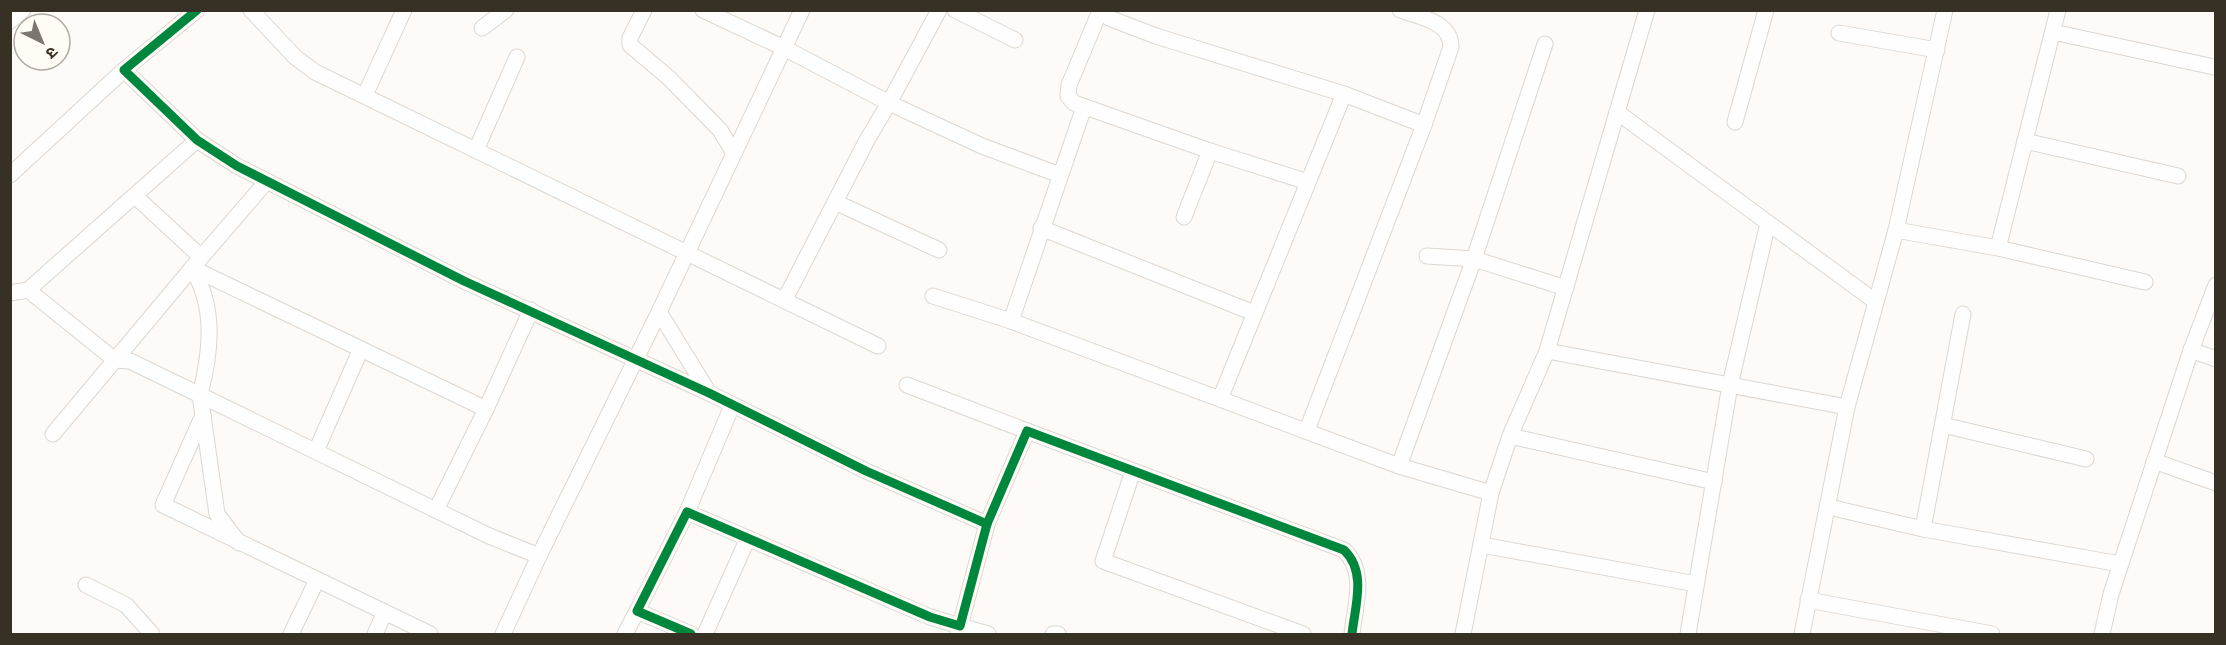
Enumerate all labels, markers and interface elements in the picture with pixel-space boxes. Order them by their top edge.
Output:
north arrow [12,12,72,72]
text: उ [42,42,62,64]

